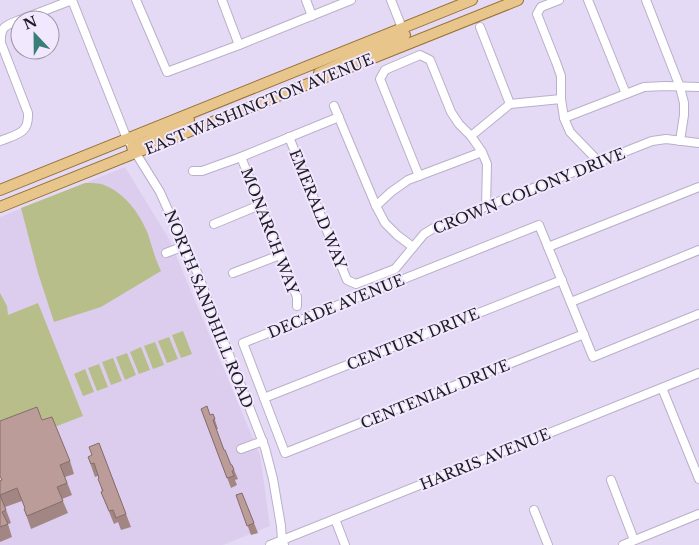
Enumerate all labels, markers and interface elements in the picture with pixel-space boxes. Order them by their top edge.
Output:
north arrow [10,10,60,60]
text: N [21,12,40,34]
street label: EAST WASHINGTON AVENUE [142,49,376,159]
street label: CROWN COLONY DRIVE [430,144,628,238]
street label: EMERALD WAY [285,146,351,273]
street label: MONARCH WAY [237,165,303,298]
street label: NORTH SANDHILL ROAD [160,207,258,411]
street label: DECADE AVENUE [265,270,407,342]
street label: CENTURY DRIVE [344,304,482,374]
street label: CENTENIAL DRIVE [358,355,512,433]
street label: HARRIS AVENUE [417,424,553,494]

